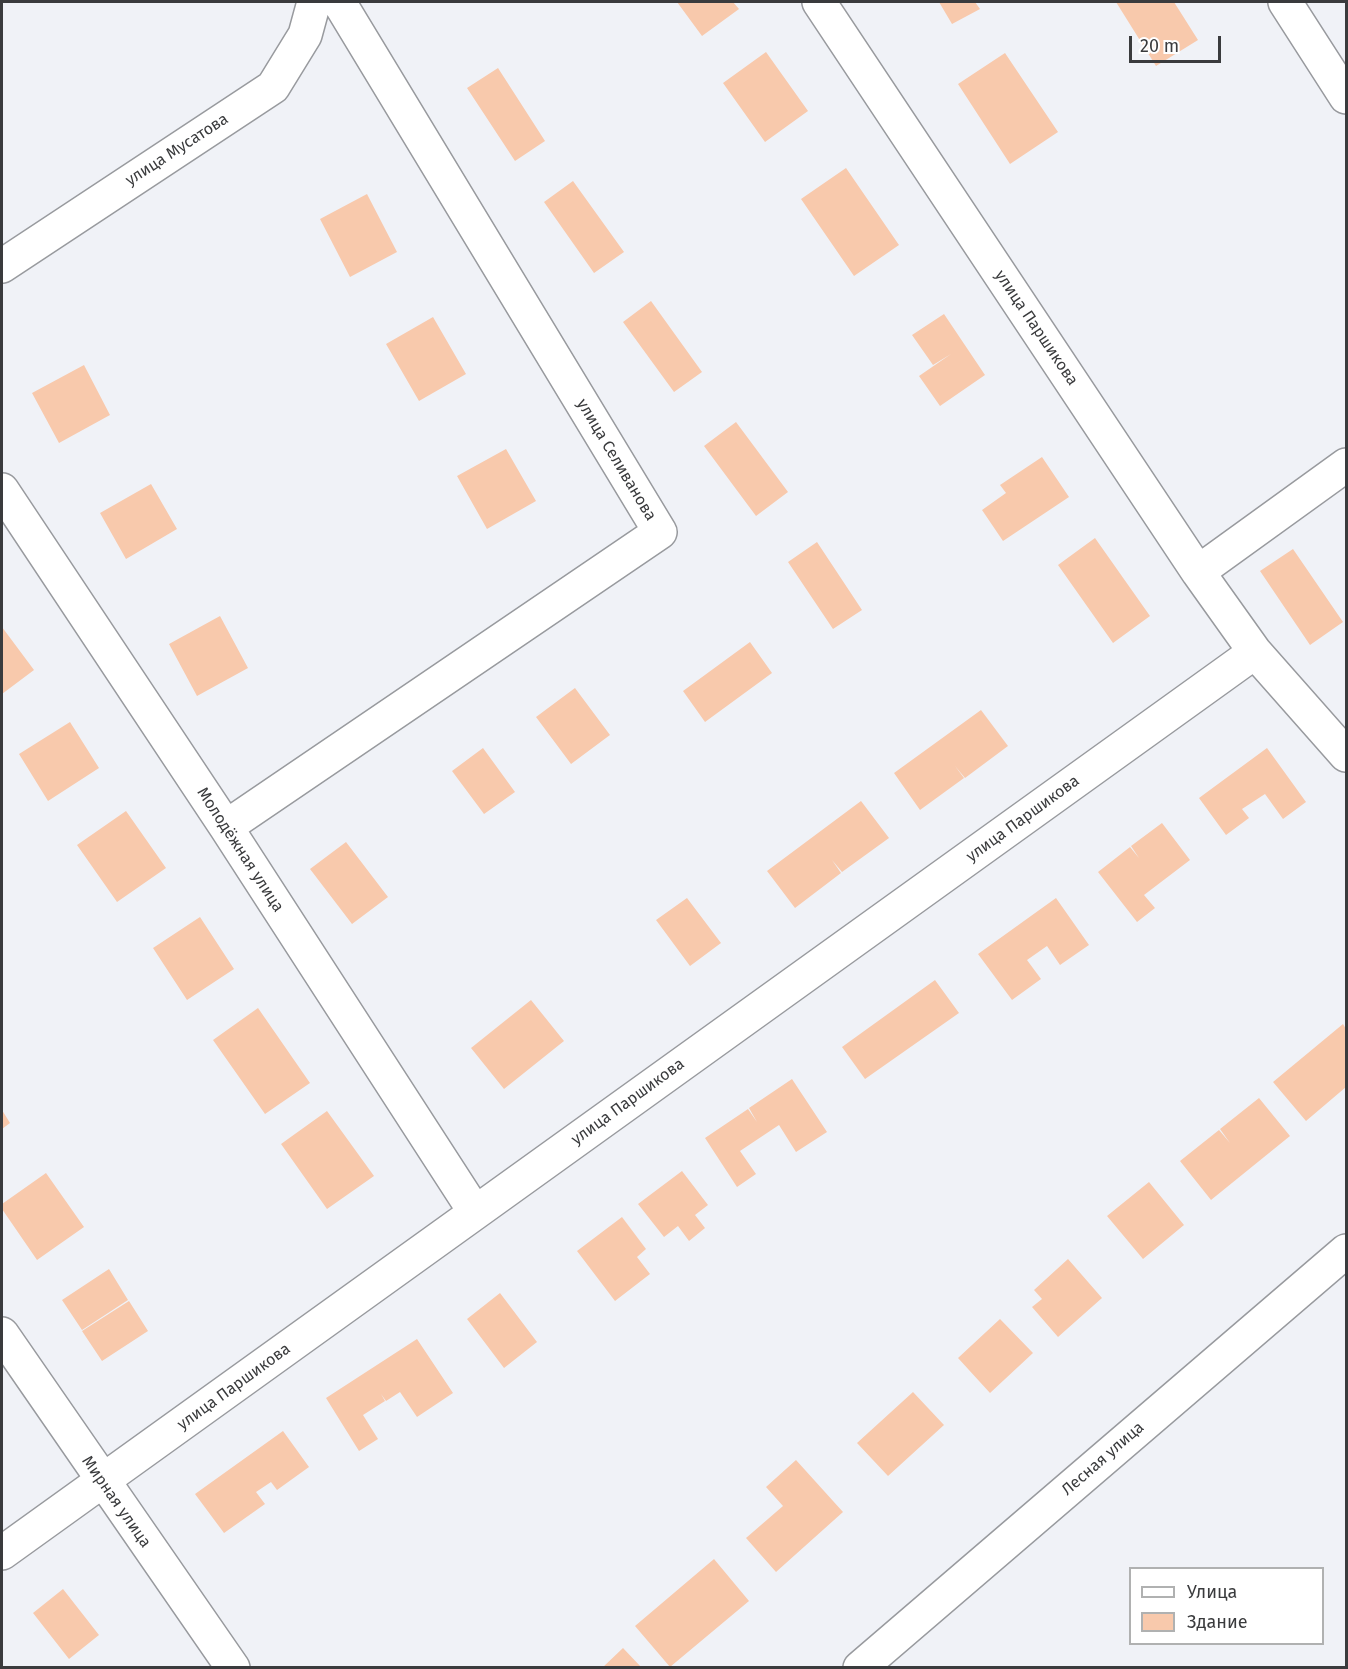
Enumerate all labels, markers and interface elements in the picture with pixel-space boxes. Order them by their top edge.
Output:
scale bar [1132,24,1224,62]
text: 20 m [1140,35,1179,57]
street label: улица Мусатова [122,110,232,190]
street label: улица Паршикова [990,267,1082,389]
street label: улица Селиванова [572,396,660,524]
street label: улица Паршикова [963,771,1083,867]
street label: Молодёжная улица [193,784,287,916]
street label: улица Паршикова [568,1054,688,1150]
street label: улица Паршикова [174,1339,294,1435]
street label: Лесная улица [1058,1418,1148,1500]
street label: Мирная улица [77,1453,155,1551]
legend [1129,1567,1324,1645]
text: Улица [1187,1581,1237,1603]
text: Здание [1187,1611,1248,1633]

